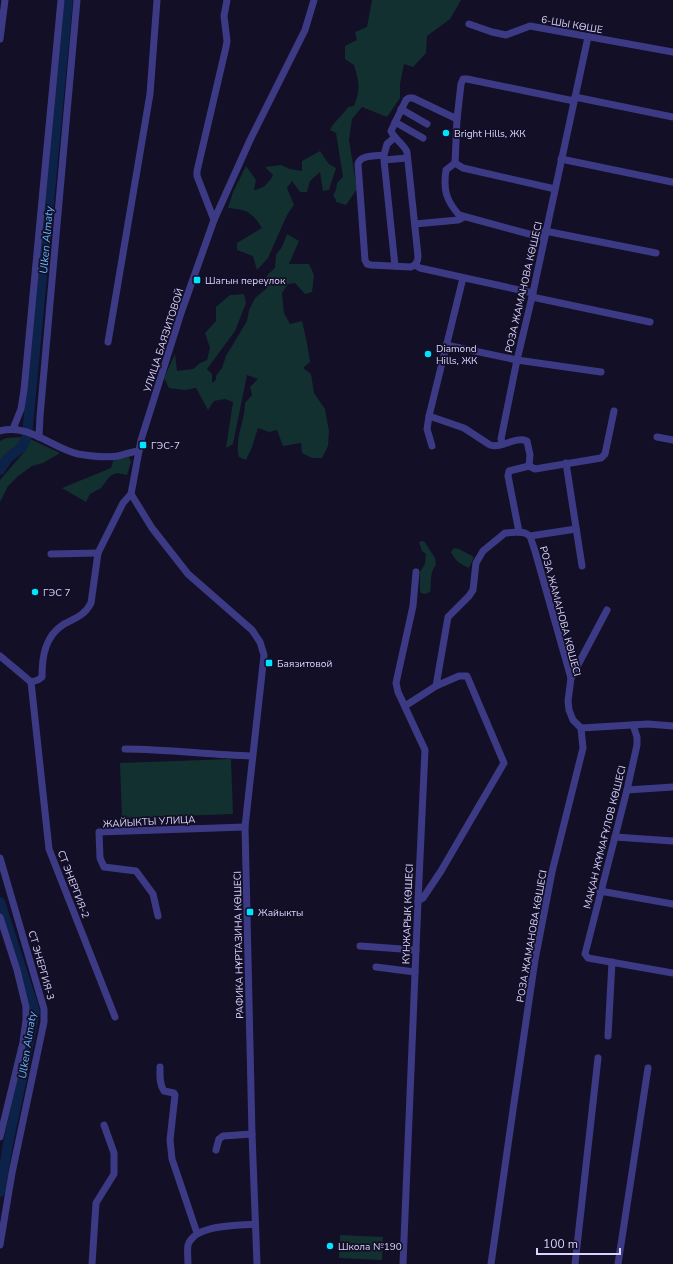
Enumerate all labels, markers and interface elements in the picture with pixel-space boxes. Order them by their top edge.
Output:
street label: 6-ШЫ КӨШЕ [540,13,604,37]
place label: Bright Hills, ЖК [454,127,526,141]
marker: Bright Hills, ЖК [441,128,451,138]
water label: Ulken Almaty [36,205,57,274]
street label: РОЗА ЖАМАНОВА КӨШЕСІ [502,220,546,354]
place label: Шагын переулок [205,274,286,288]
marker: Шагын переулок [192,275,202,285]
street label: УЛИЦА БАЯЗИТОВОЙ [140,287,187,395]
place label: Diamond Hills, ЖК [436,342,478,368]
marker: Diamond Hills, ЖК [423,349,433,359]
place label: ГЭС-7 [151,439,180,453]
marker: ГЭС-7 [138,440,148,450]
street label: РОЗА ЖАМАНОВА КӨШЕСІ [536,545,584,678]
place label: ГЭС 7 [43,586,70,600]
marker: ГЭС 7 [30,587,40,597]
place label: Баязитовой [277,657,332,671]
marker: Баязитовой [264,658,274,668]
street label: МАҚАН ЖҰМАҒҰЛОВ КӨШЕСІ [580,764,630,910]
street label: ЖАЙЫКТЫ УЛИЦА [102,813,196,831]
street label: СТ ЭНЕРГИЯ-2 [54,848,92,920]
street label: КҮНЖАРЫҚ КӨШЕСІ [399,864,417,964]
street label: РОЗА ЖАМАНОВА КӨШЕСІ [513,869,551,1003]
street label: РАФИКА НҰРТАЗИНА КӨШЕСІ [231,871,247,1019]
place label: Жайыкты [258,906,303,920]
marker: Жайыкты [245,907,255,917]
street label: СТ ЭНЕРГИЯ-3 [24,929,58,1002]
water label: Ulken Almaty [15,1010,40,1080]
scale bar [537,1230,620,1256]
text: 100 m [543,1236,578,1252]
place label: Школа №190 [338,1240,402,1254]
marker: Школа №190 [325,1241,335,1251]

